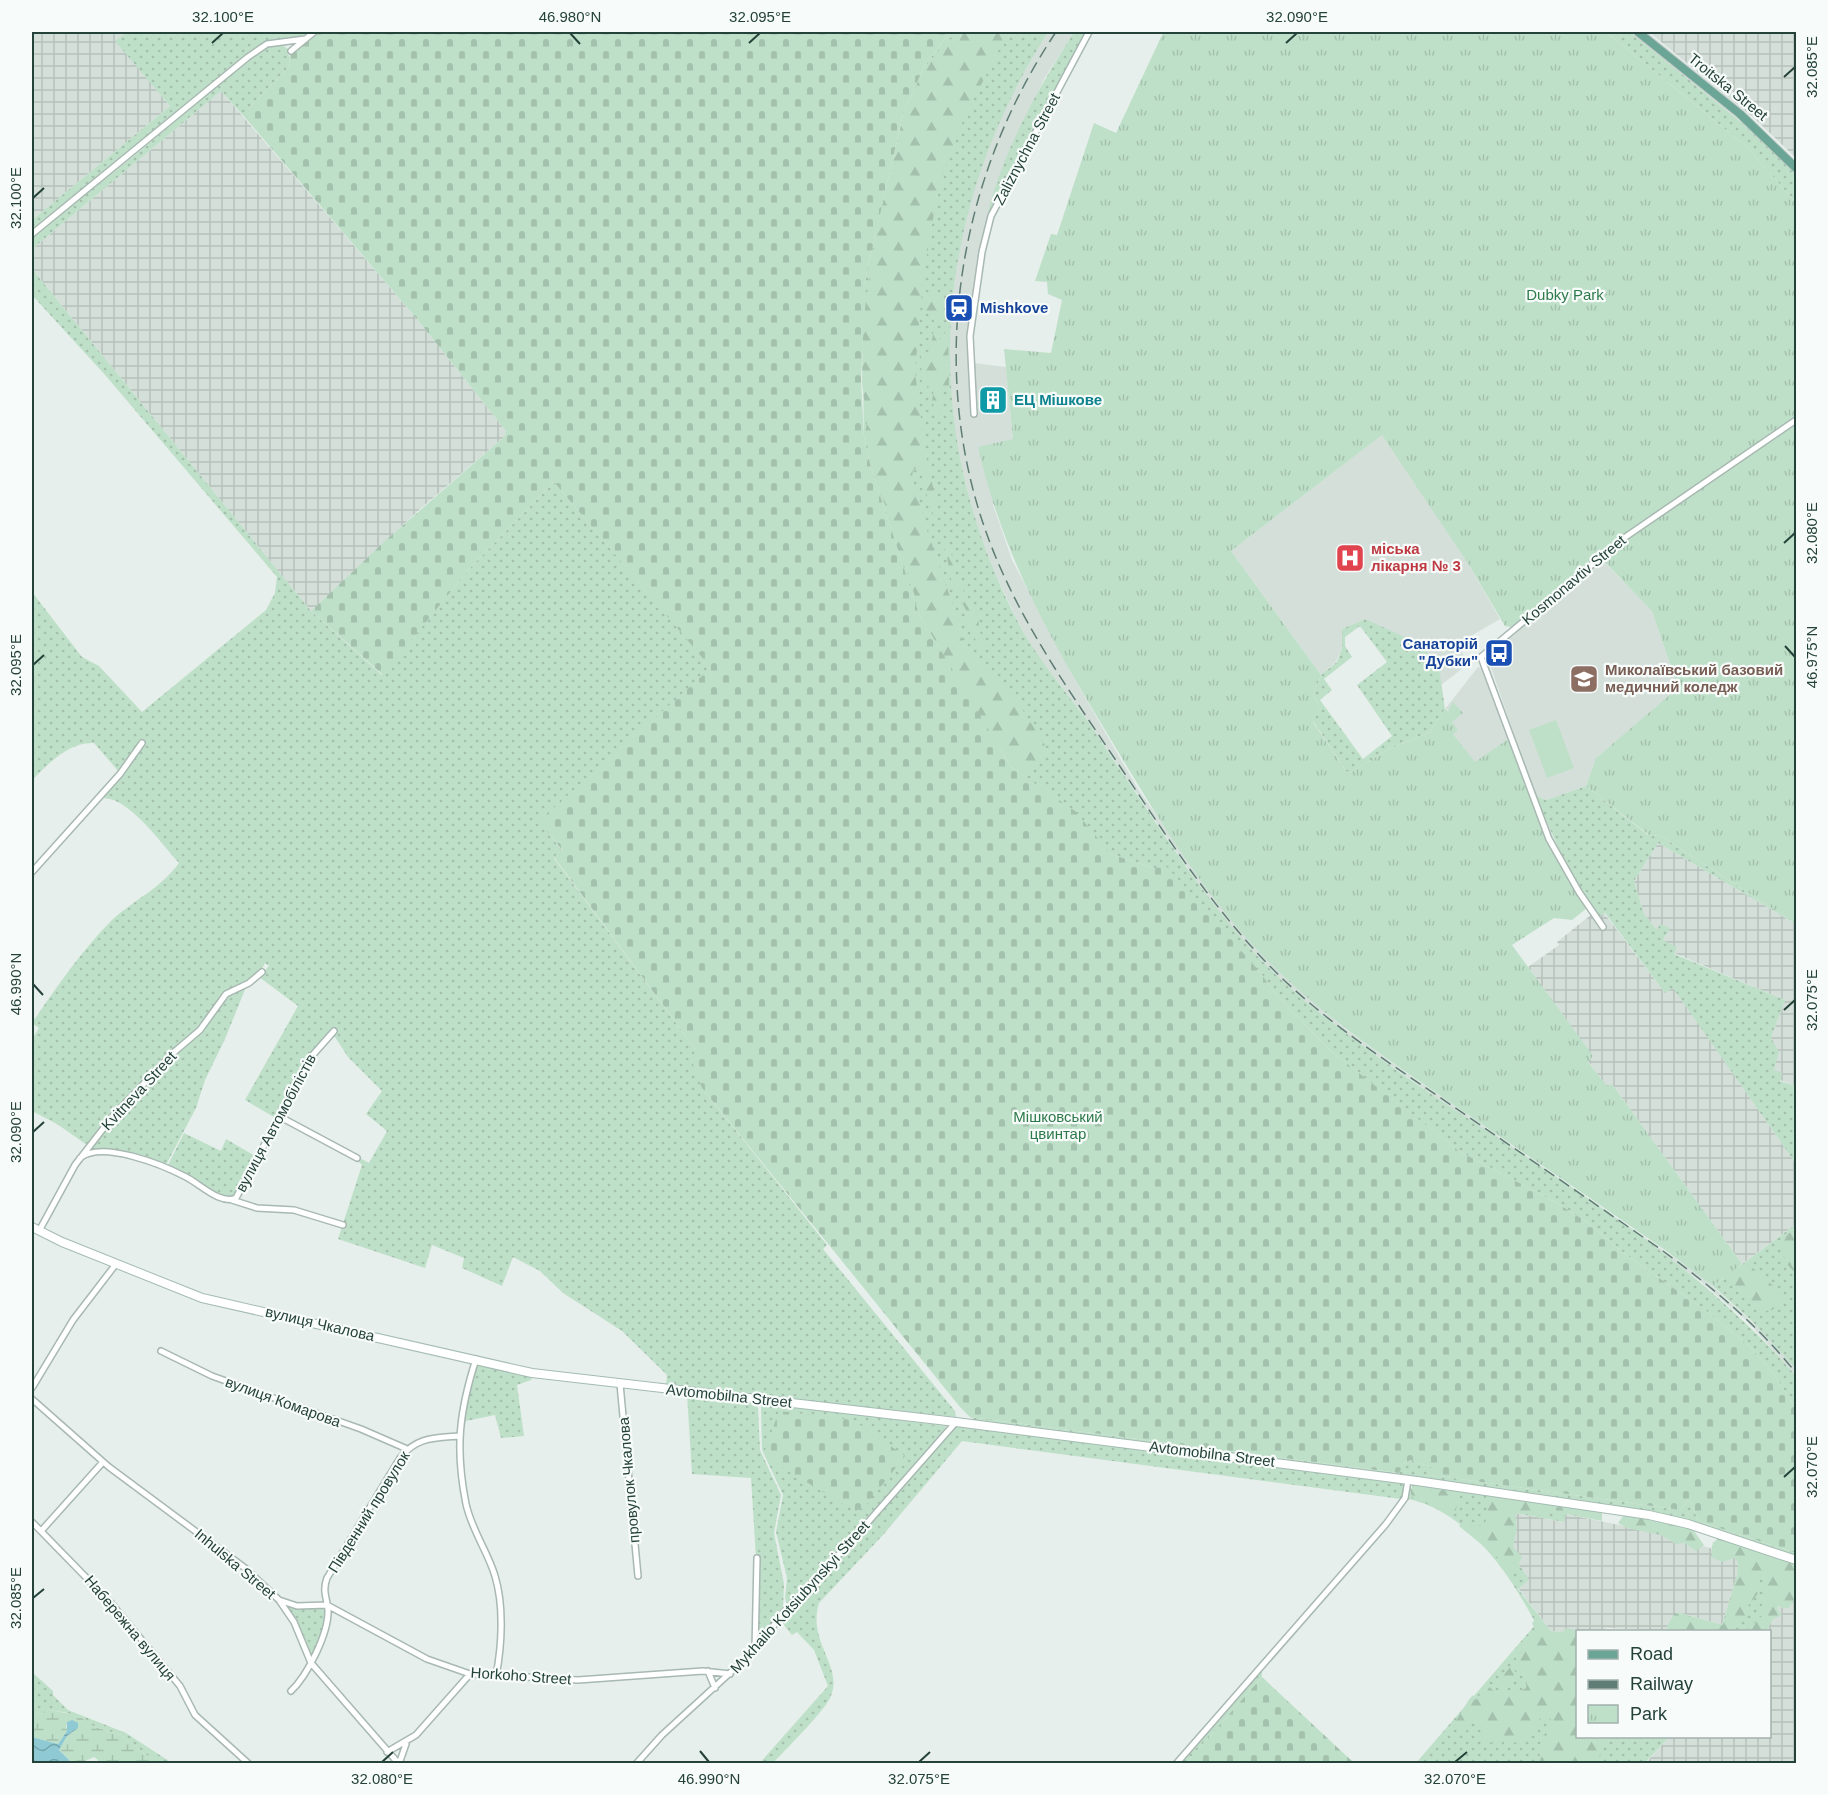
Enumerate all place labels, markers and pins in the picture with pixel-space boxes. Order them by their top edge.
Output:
station icon: Mishkove [943,292,975,324]
place label: Mishkove [980,299,1048,316]
building icon: ЕЦ Мішкове [977,384,1009,416]
place label: ЕЦ Мішкове [1014,391,1102,408]
place label: міська лікарня № 3 [1371,540,1461,574]
hospital icon: міська лікарня № 3 [1334,542,1366,574]
place label: Санаторій "Дубки" [1402,635,1478,669]
bus stop icon: Санаторій "Дубки" [1483,637,1515,669]
place label: Миколаївський базовий медичний коледж [1605,661,1783,695]
school or university icon: Миколаївський базовий медичний коледж [1568,663,1600,695]

